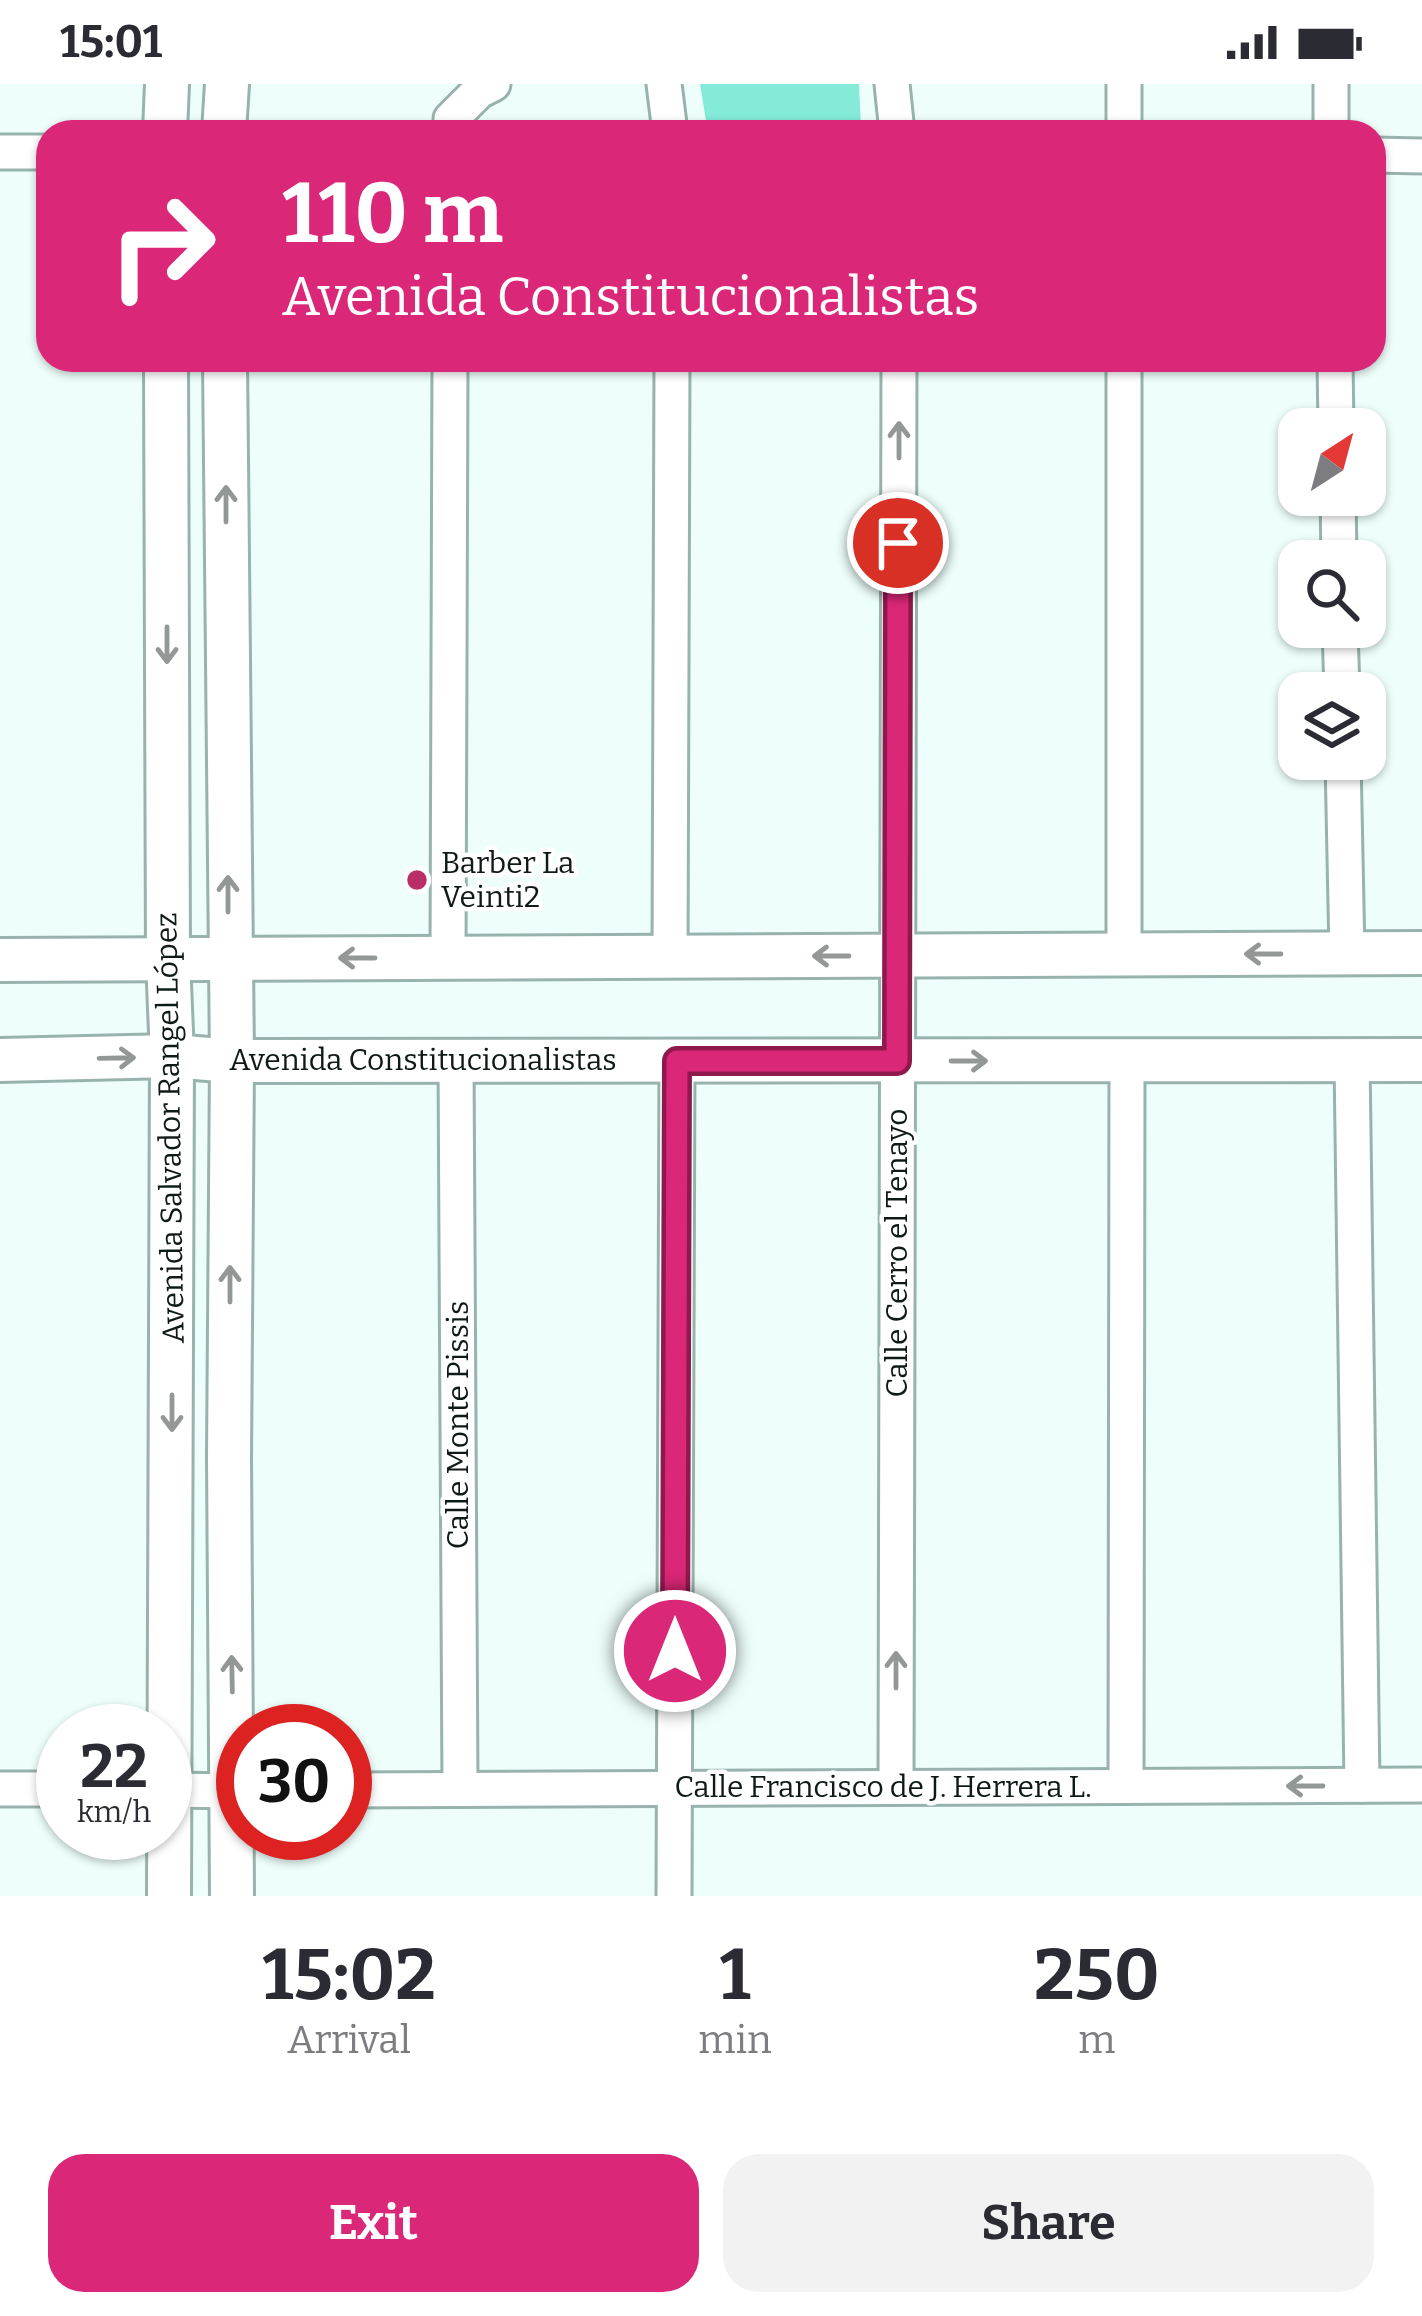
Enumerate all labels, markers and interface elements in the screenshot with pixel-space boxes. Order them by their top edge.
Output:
text: 15:01 [60,15,162,69]
text: 110 m [282,163,503,264]
icon: right [84,168,240,324]
text: Avenida Constitucionalistas [282,265,979,329]
north arrow [1278,408,1386,516]
map controls [1278,408,1386,780]
one-way arrow [888,421,910,460]
one-way arrow [214,485,237,524]
pin [847,492,949,594]
icon: arrive [865,510,931,576]
button: search [1278,540,1386,648]
one-way arrow [156,625,178,664]
button: layers [1278,672,1386,780]
place label: Barber La Veinti2 [441,845,574,915]
marker: Barber La Veinti2 [404,867,430,893]
one-way arrow [217,875,240,914]
street label: Avenida Salvador Rangel López [148,912,192,1344]
one-way arrow [1244,943,1283,965]
one-way arrow [812,945,851,967]
one-way arrow [338,947,377,969]
street label: Avenida Constitucionalistas [229,1042,617,1078]
one-way arrow [97,1046,136,1069]
one-way arrow [949,1050,988,1072]
street label: Calle Cerro el Tenayo [879,1109,915,1397]
one-way arrow [219,1265,241,1304]
street label: Calle Monte Pissis [440,1301,476,1549]
one-way arrow [161,1393,183,1432]
position arrow [612,1588,738,1714]
one-way arrow [885,1651,907,1690]
one-way arrow [220,1655,243,1694]
speed limit sign: 30 [216,1704,372,1860]
text: 22 [80,1731,148,1803]
street label: Calle Francisco de J. Herrera L. [675,1769,1092,1805]
one-way arrow [1286,1774,1325,1797]
text: km/h [77,1794,151,1830]
text: 15:02 [262,1932,436,2018]
text: 1 [719,1932,751,2018]
text: 250 [1034,1932,1160,2018]
text: Arrival [287,2017,411,2063]
text: min [698,2017,772,2063]
text: m [1078,2017,1115,2063]
button: Exit [48,2154,699,2292]
button: Share [723,2154,1374,2292]

